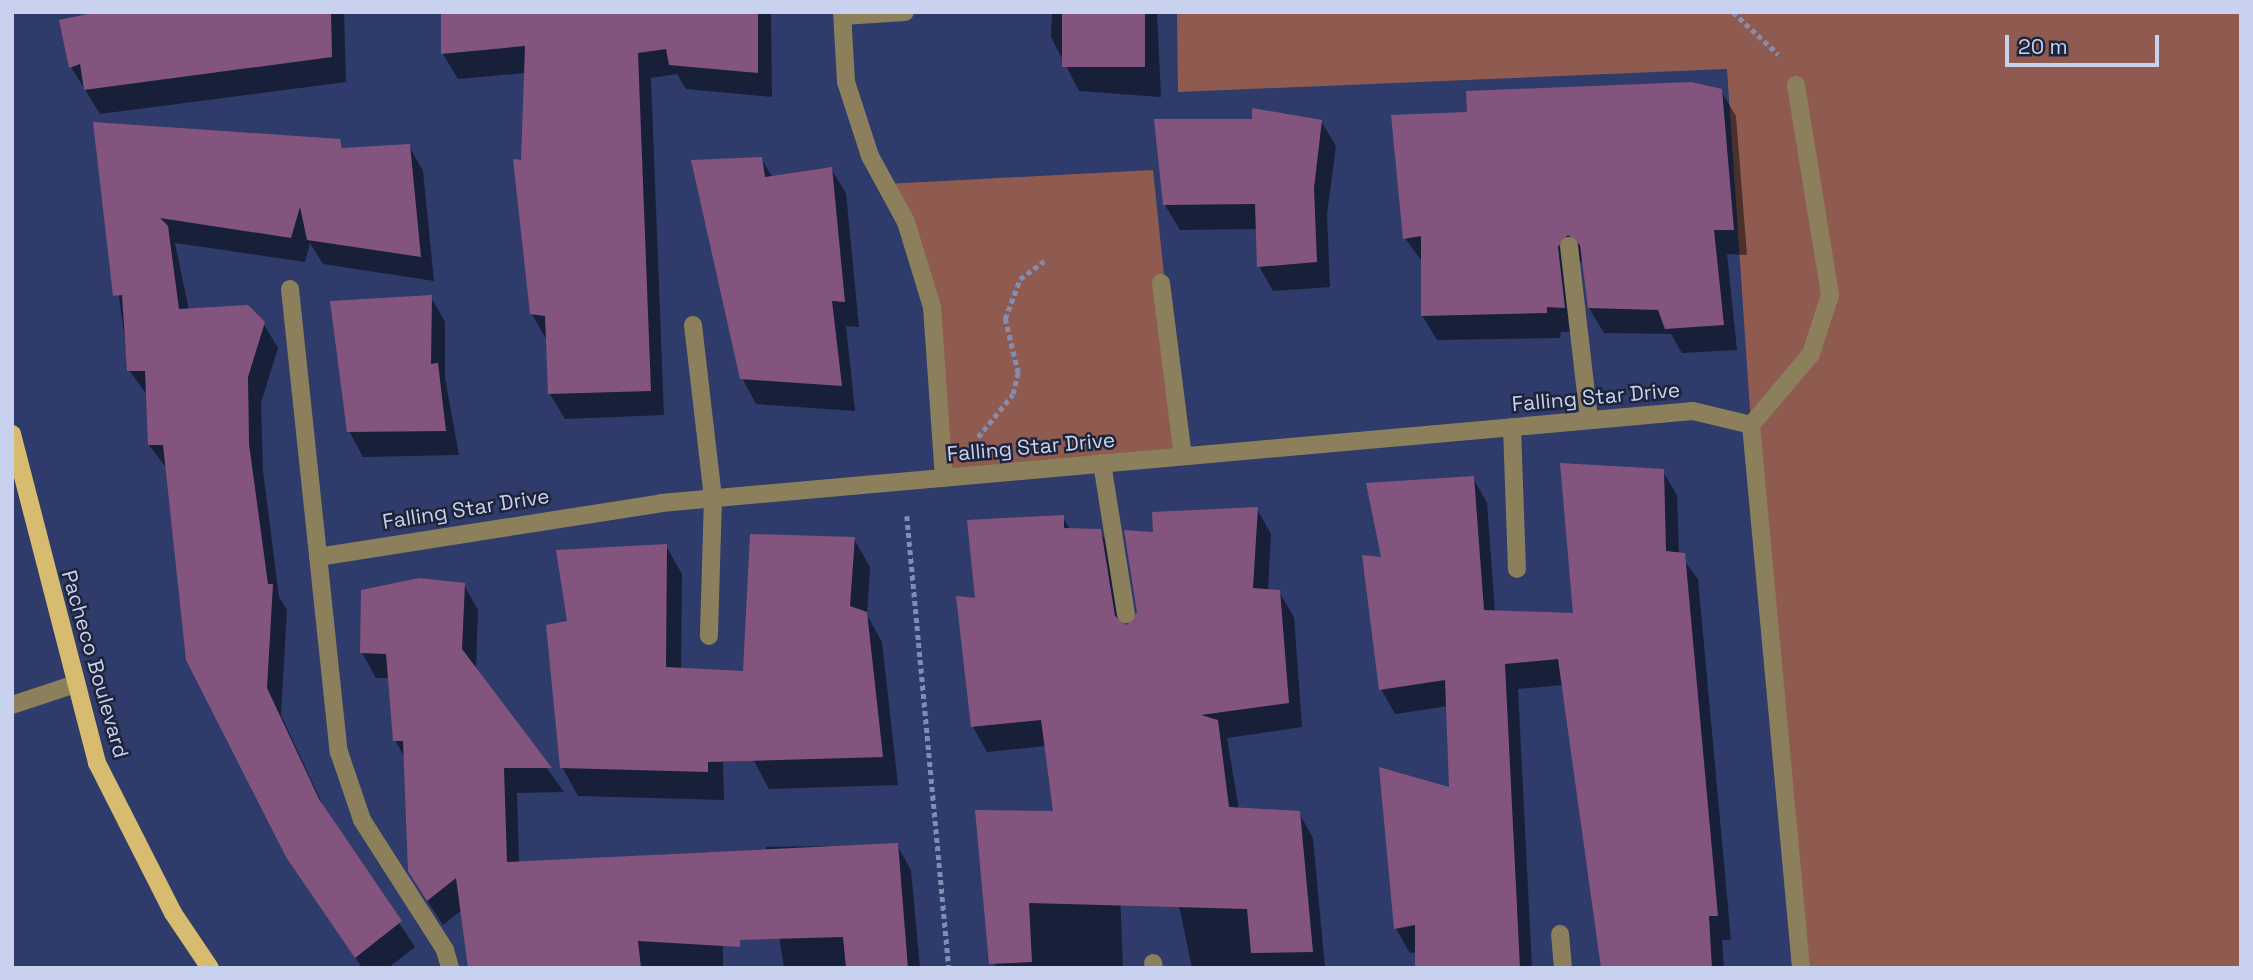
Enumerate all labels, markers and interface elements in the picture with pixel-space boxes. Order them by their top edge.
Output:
scale bar [2008,21,2162,65]
text: 20 m [2018,33,2068,60]
street label: Falling Star Drive [1511,377,1681,417]
street label: Falling Star Drive [946,427,1116,467]
street label: Falling Star Drive [381,483,551,535]
street label: Pacheco Boulevard [56,567,134,761]

